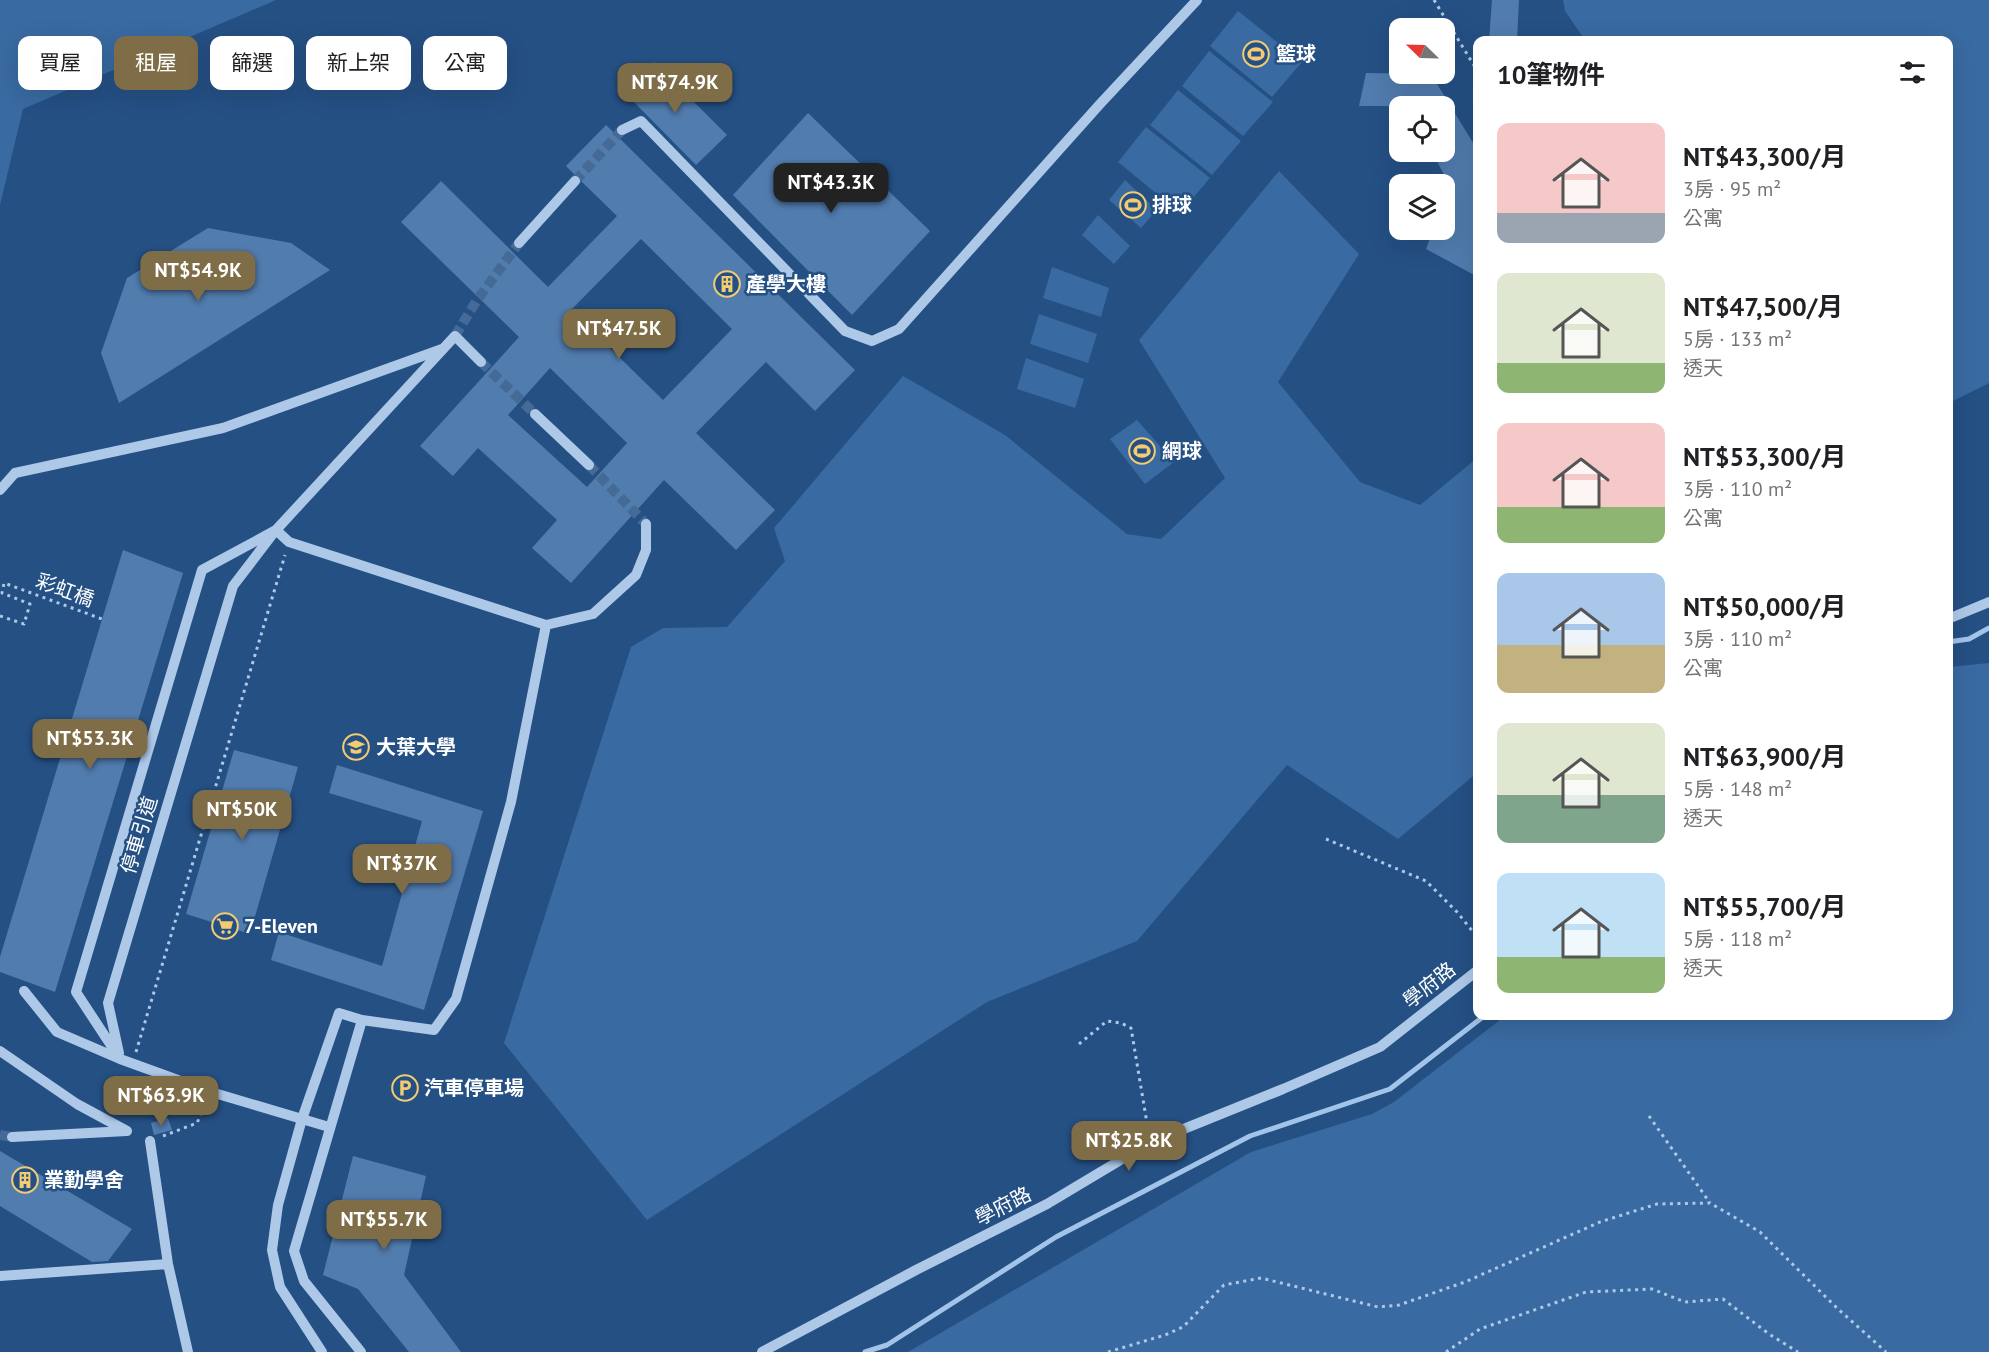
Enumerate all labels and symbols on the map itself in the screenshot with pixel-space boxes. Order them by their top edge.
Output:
north arrow [1389,18,1455,84]
sports icon: 籃球 [1241,39,1271,69]
place label: 籃球 [1276,41,1316,67]
pin: NT$74.9K [613,63,737,114]
pin: NT$43.3K [769,163,893,214]
sports icon: 排球 [1118,190,1148,220]
place label: 排球 [1152,192,1192,218]
pin: NT$54.9K [136,251,260,302]
building icon: 產學大樓 [712,269,742,299]
place label: 產學大樓 [746,271,826,297]
pin: NT$47.5K [557,309,681,360]
sports icon: 網球 [1127,436,1157,466]
place label: 網球 [1162,438,1202,464]
street label: 彩虹橋 [32,568,98,612]
pin: NT$53.3K [28,719,152,770]
school or university icon: 大葉大學 [341,732,371,762]
place label: 大葉大學 [376,734,456,760]
pin: NT$50K [193,790,291,841]
street label: 停車引道 [115,793,163,877]
pin: NT$37K [353,844,451,895]
supermarket icon: 7-Eleven [210,911,240,941]
place label: 7-Eleven [244,913,318,939]
street label: 學府路 [1397,956,1461,1014]
parking icon: 汽車停車場 [390,1073,420,1103]
place label: 汽車停車場 [424,1075,524,1101]
pin: NT$63.9K [99,1076,223,1127]
pin: NT$25.8K [1067,1121,1191,1172]
building icon: 業勤學舍 [10,1165,40,1195]
place label: 業勤學舍 [44,1167,124,1193]
street label: 學府路 [970,1181,1036,1231]
pin: NT$55.7K [322,1200,446,1251]

